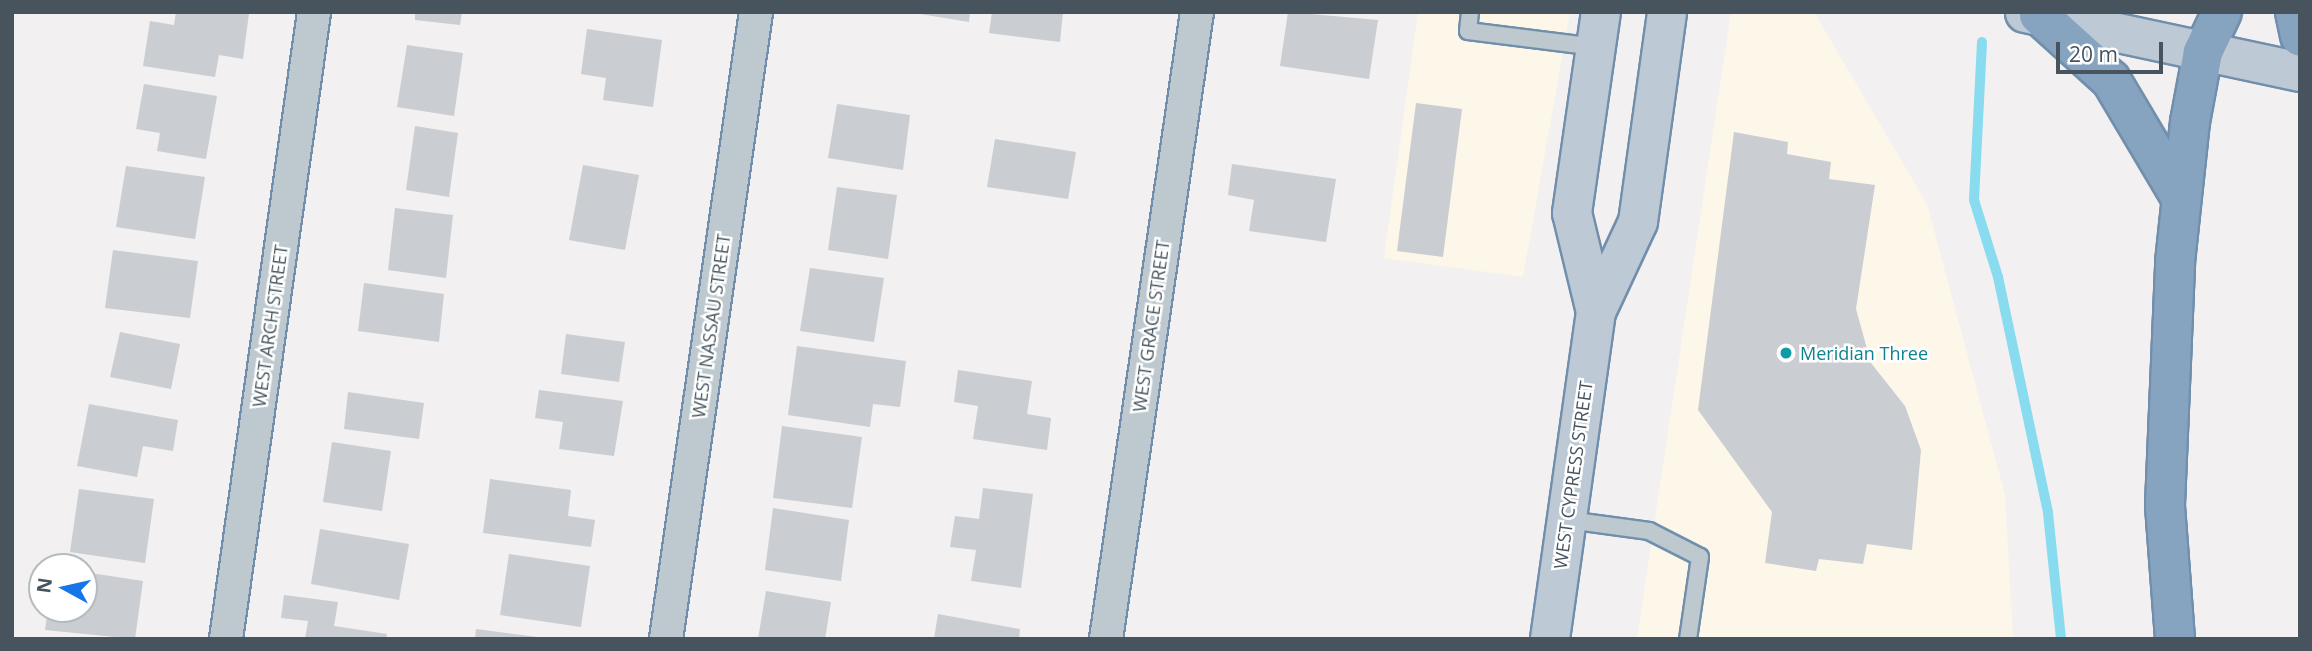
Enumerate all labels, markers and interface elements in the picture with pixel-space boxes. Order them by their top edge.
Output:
scale bar [2060,28,2167,72]
text: 20 m [2069,40,2118,68]
street label: WEST NASSAU STREET [687,233,735,419]
street label: WEST GRACE STREET [1128,239,1174,413]
street label: WEST ARCH STREET [248,243,292,409]
place label: Meridian Three [1800,342,1928,364]
marker: Meridian Three [1778,345,1794,361]
street label: WEST CYPRESS STREET [1549,380,1597,570]
north arrow [28,553,98,623]
text: N [30,576,58,595]

